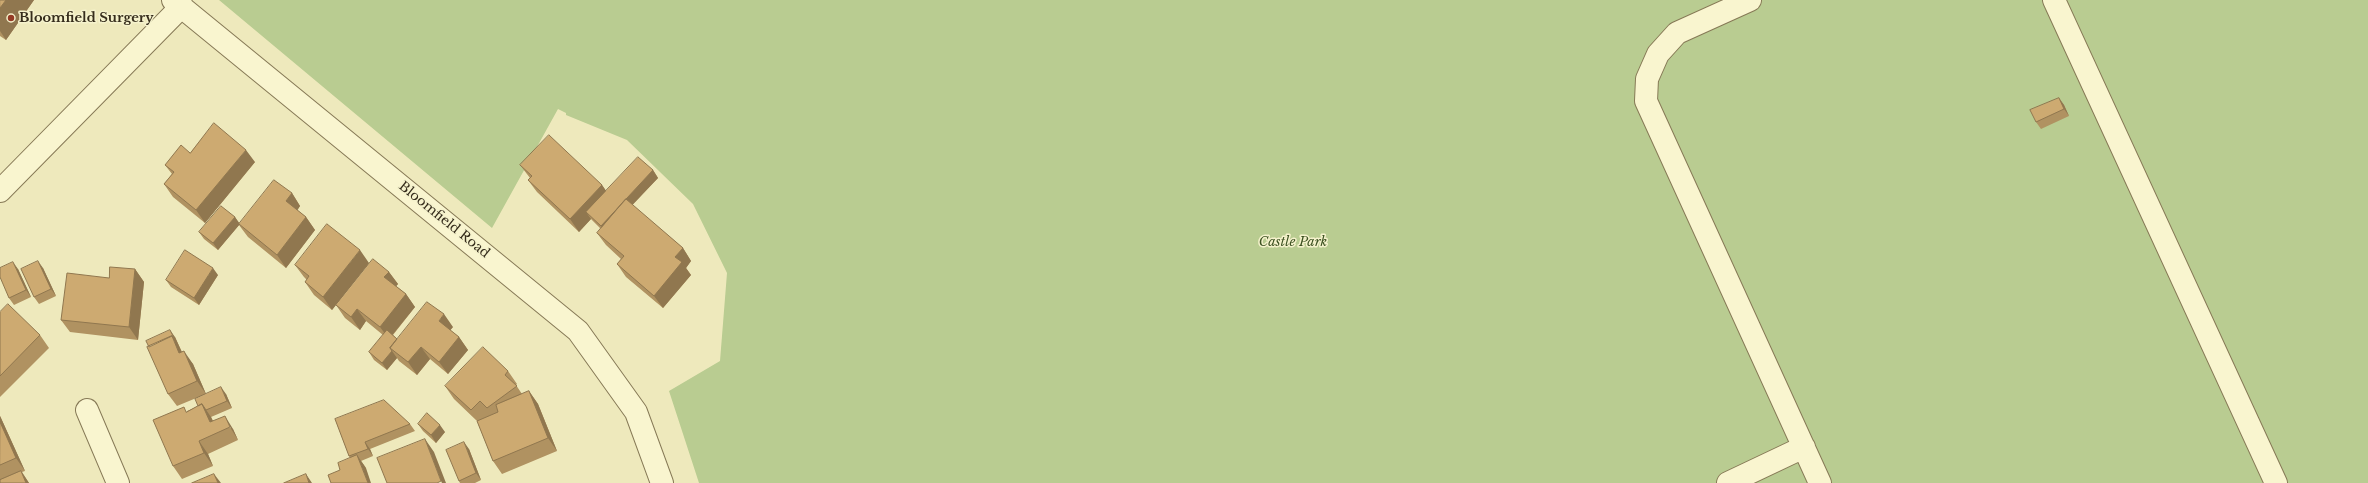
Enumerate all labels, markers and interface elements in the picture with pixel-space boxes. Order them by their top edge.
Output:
place label: Bloomfield Surgery [19,10,154,26]
marker: Bloomfield Surgery [6,13,16,23]
street label: Bloomfield Road [395,179,493,261]
park label: Castle Park [1259,234,1327,250]

